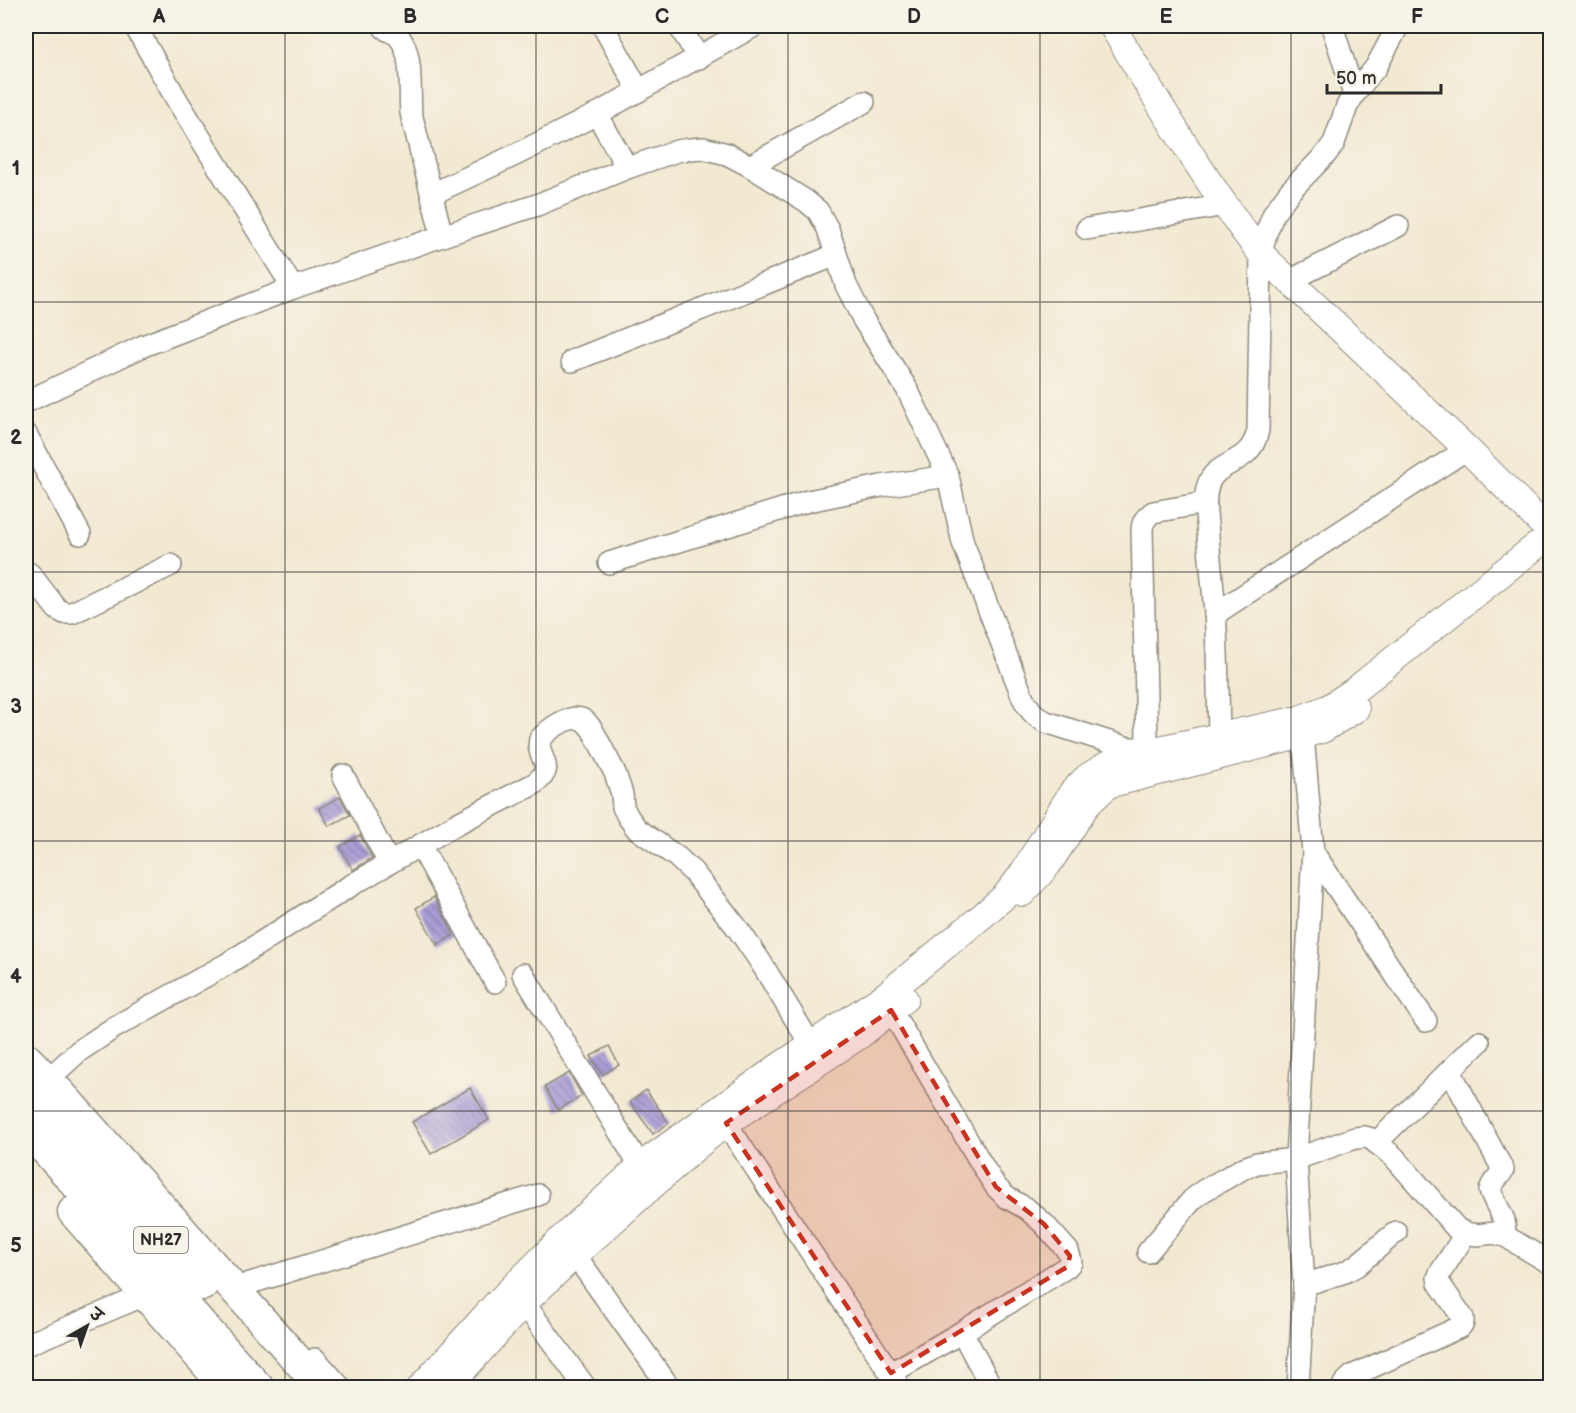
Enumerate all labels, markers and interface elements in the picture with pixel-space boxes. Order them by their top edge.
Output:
text: A [152,5,166,29]
text: B [403,5,417,29]
text: C [655,5,669,29]
text: D [907,5,921,29]
text: E [1160,5,1173,29]
text: F [1411,5,1423,29]
scale bar [1327,57,1441,95]
text: 50 m [1336,68,1377,89]
text: 1 [12,157,20,181]
text: 2 [10,426,22,450]
text: 3 [10,695,22,719]
text: 4 [10,965,22,989]
road number: NH27 [134,1227,188,1253]
text: 5 [10,1234,22,1258]
north arrow [57,1296,117,1356]
text: उ [84,1304,107,1327]

